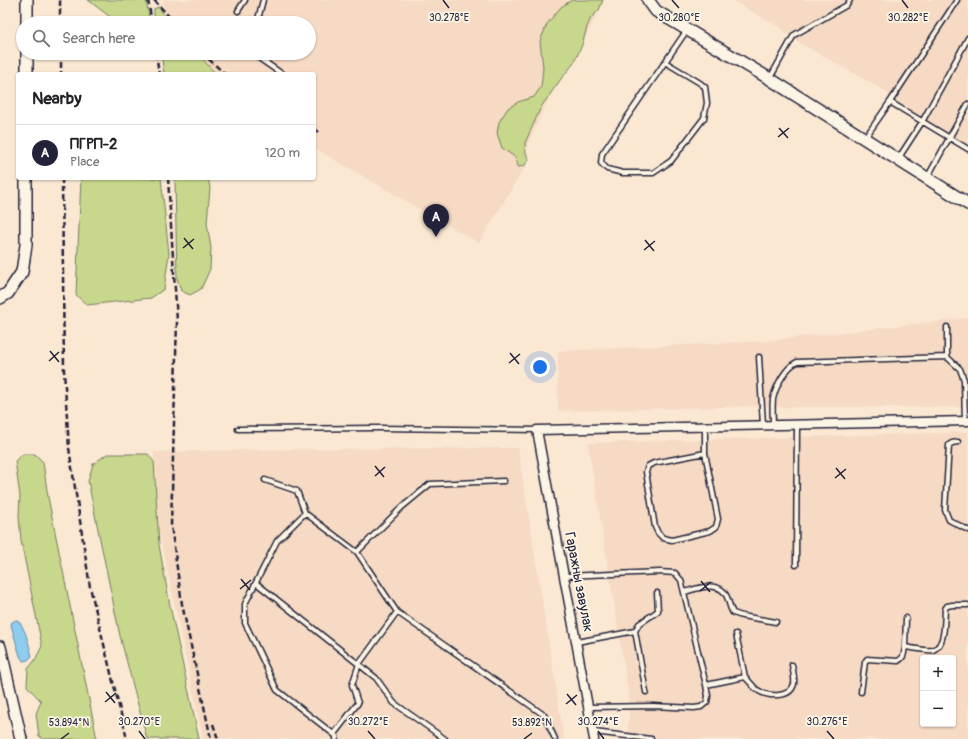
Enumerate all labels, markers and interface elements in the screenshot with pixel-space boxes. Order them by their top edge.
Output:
text: 30.278°E [429,12,469,24]
text: 30.280°E [658,12,700,24]
text: 30.282°E [888,12,928,24]
search box [16,16,316,60]
icon: search [30,27,52,49]
text: Search here [62,29,135,48]
text: Nearby [32,88,81,109]
text: ПГРП-2 [70,135,117,154]
text: A [41,145,49,161]
text: 120 m [264,145,300,161]
text: Place [70,154,99,170]
pin: A [423,204,449,237]
your location [530,357,550,377]
street label: Гаражны завулак [561,531,597,633]
map controls [920,655,956,727]
button: + [920,655,956,691]
button: − [920,691,956,727]
text: 30.270°E [118,716,160,728]
text: 30.272°E [348,716,388,728]
text: 30.274°E [578,716,618,728]
text: 30.276°E [807,716,847,728]
text: 53.894°N [49,717,89,729]
text: 53.892°N [512,717,552,729]

